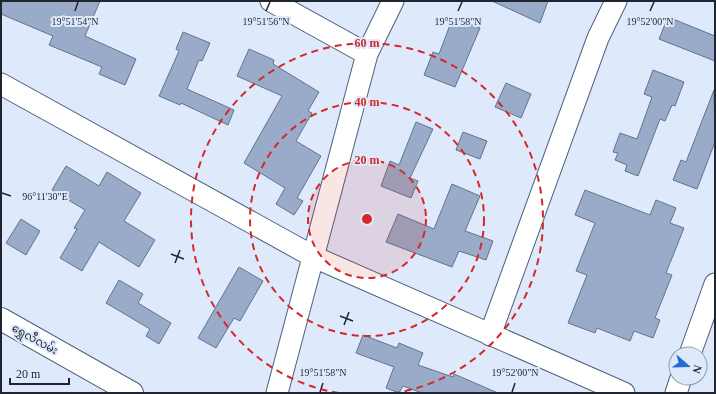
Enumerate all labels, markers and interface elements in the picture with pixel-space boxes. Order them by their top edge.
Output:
text: 19°51'54"N [51,16,99,27]
text: 19°51'56"N [242,16,290,27]
text: 19°51'58"N [434,16,482,27]
text: 19°52'00"N [626,16,674,27]
text: 60 m [355,36,380,50]
text: 40 m [355,95,380,109]
text: 20 m [355,153,380,167]
text: 96°11'30"E [22,191,68,202]
centre of rings [360,212,374,226]
street label: ရွှေလီလမ်း [9,321,61,359]
north arrow [668,346,708,386]
scale bar [10,360,69,386]
text: N [690,364,704,375]
text: 20 m [16,367,41,381]
text: 19°51'58"N [299,367,347,378]
text: 19°52'00"N [491,367,539,378]

